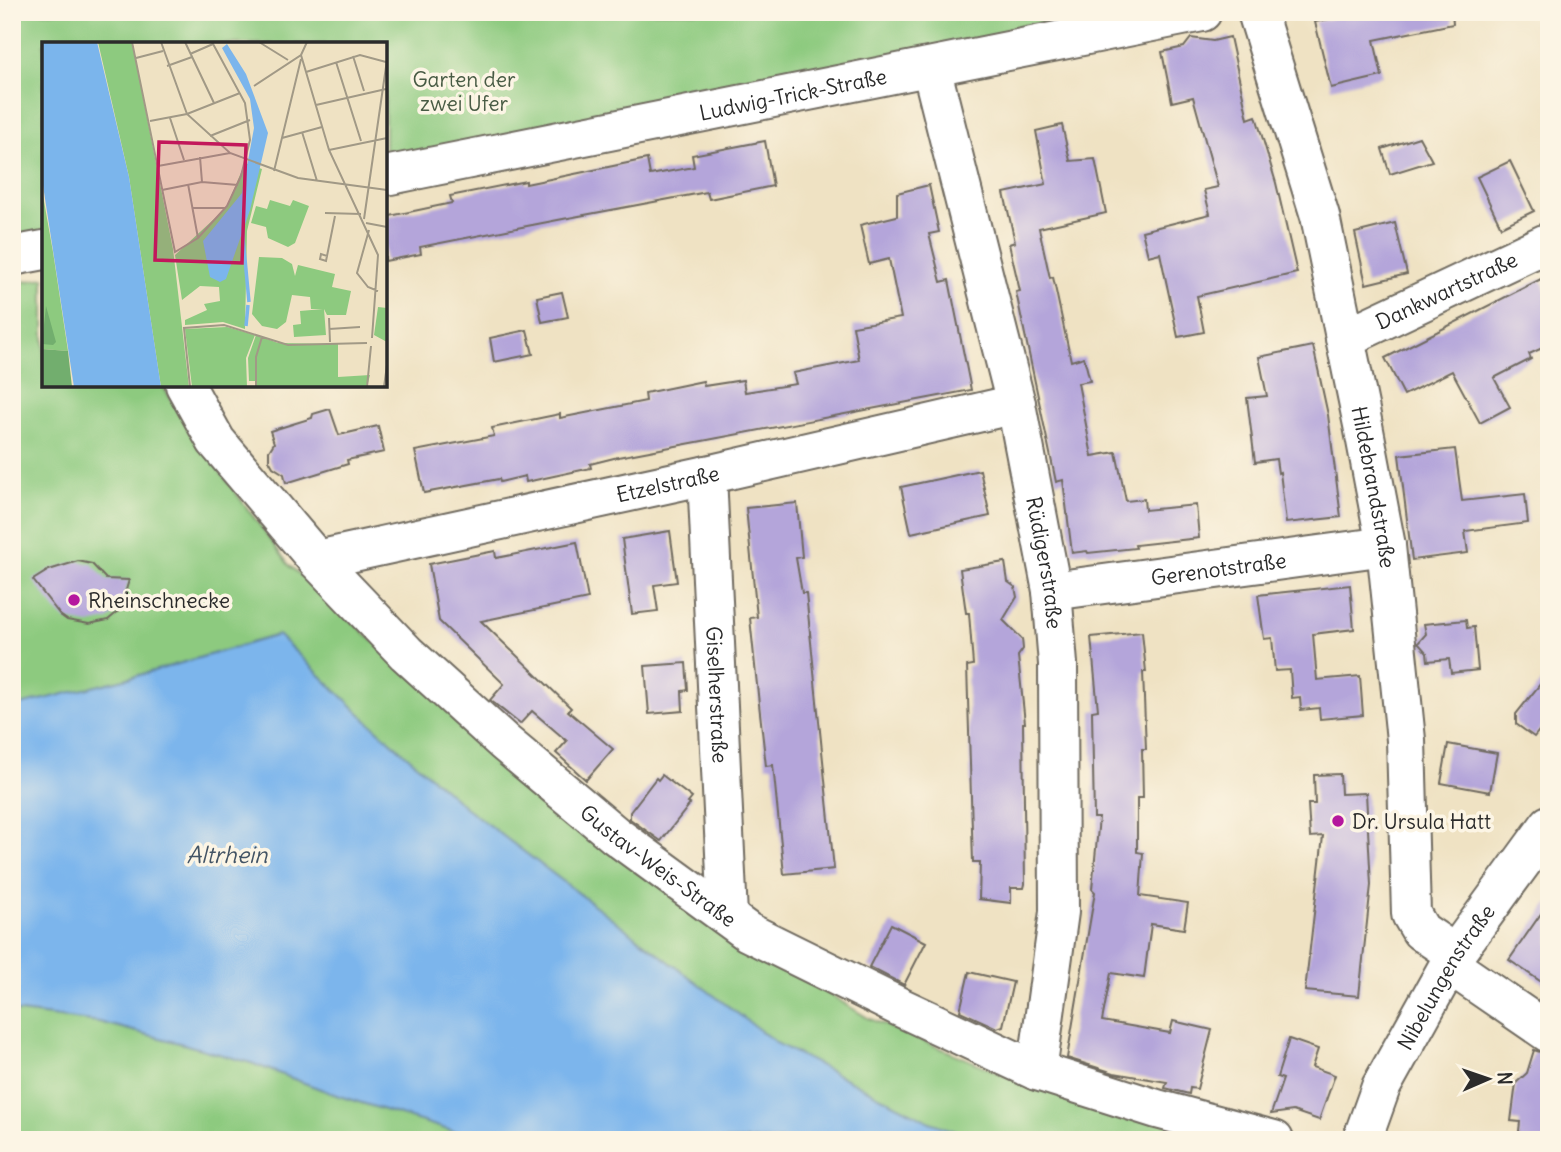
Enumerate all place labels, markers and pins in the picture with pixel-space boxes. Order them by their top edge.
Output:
place label: Rheinschnecke [88,587,230,614]
marker: Rheinschnecke [66,592,82,608]
place label: Dr. Ursula Hatt [1352,808,1491,835]
marker: Dr. Ursula Hatt [1330,813,1346,829]

